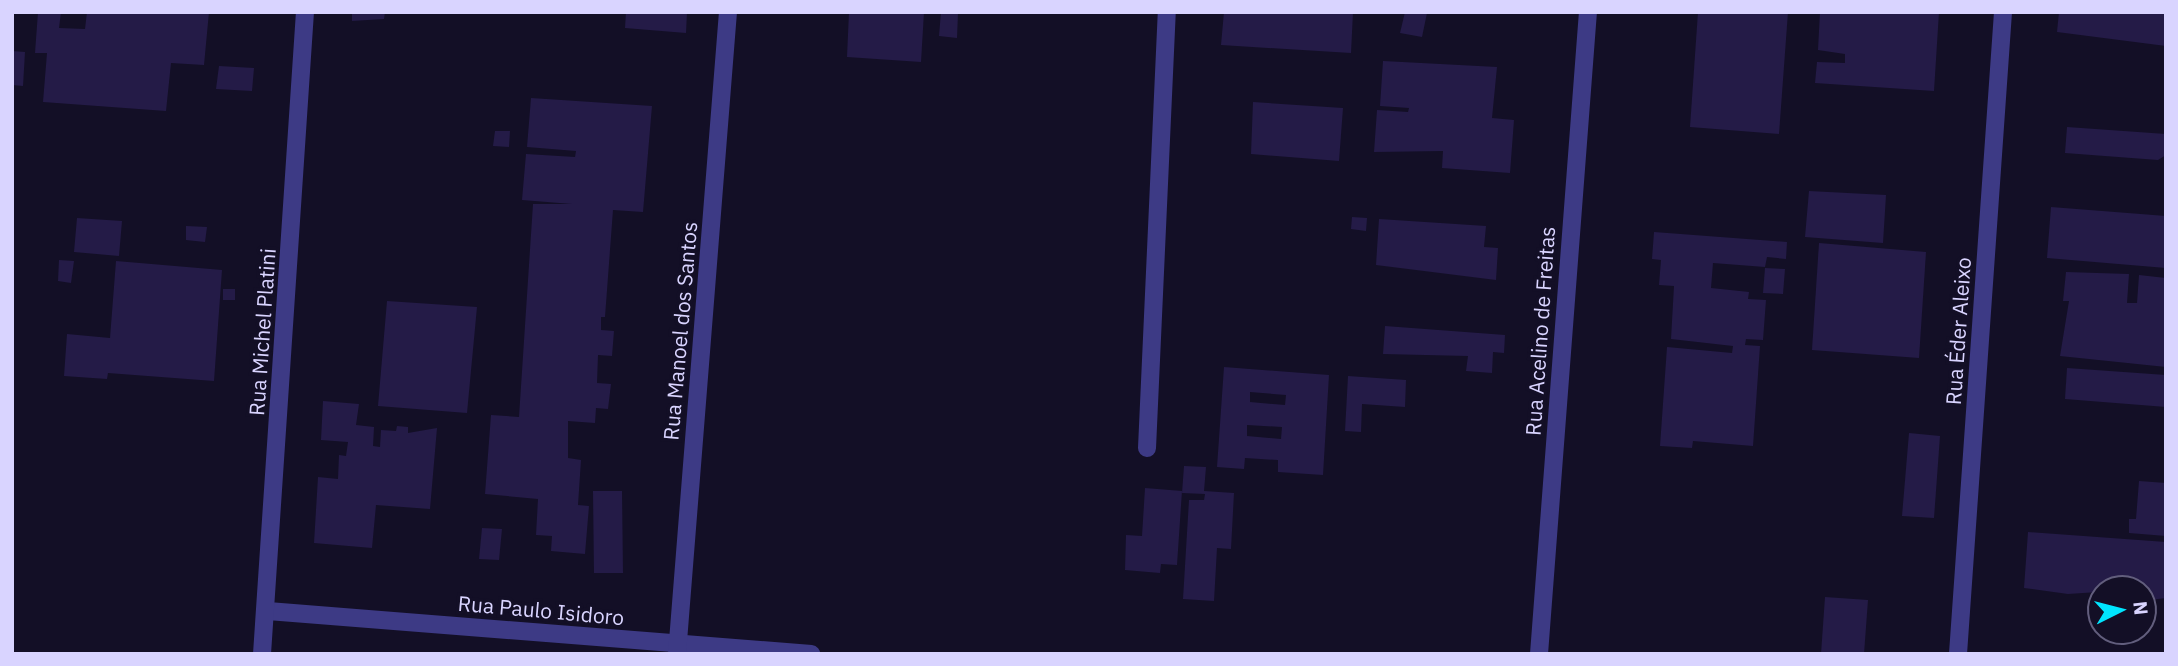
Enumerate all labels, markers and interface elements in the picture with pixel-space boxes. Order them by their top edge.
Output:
street label: Rua Manoel dos Santos [658,221,702,441]
street label: Rua Acelino de Freitas [1520,226,1560,436]
street label: Rua Michel Platini [244,247,280,417]
street label: Rua Éder Aleixo [1940,256,1976,406]
north arrow [2087,575,2157,645]
street label: Rua Paulo Isidoro [457,590,625,630]
text: N [2128,600,2154,616]

